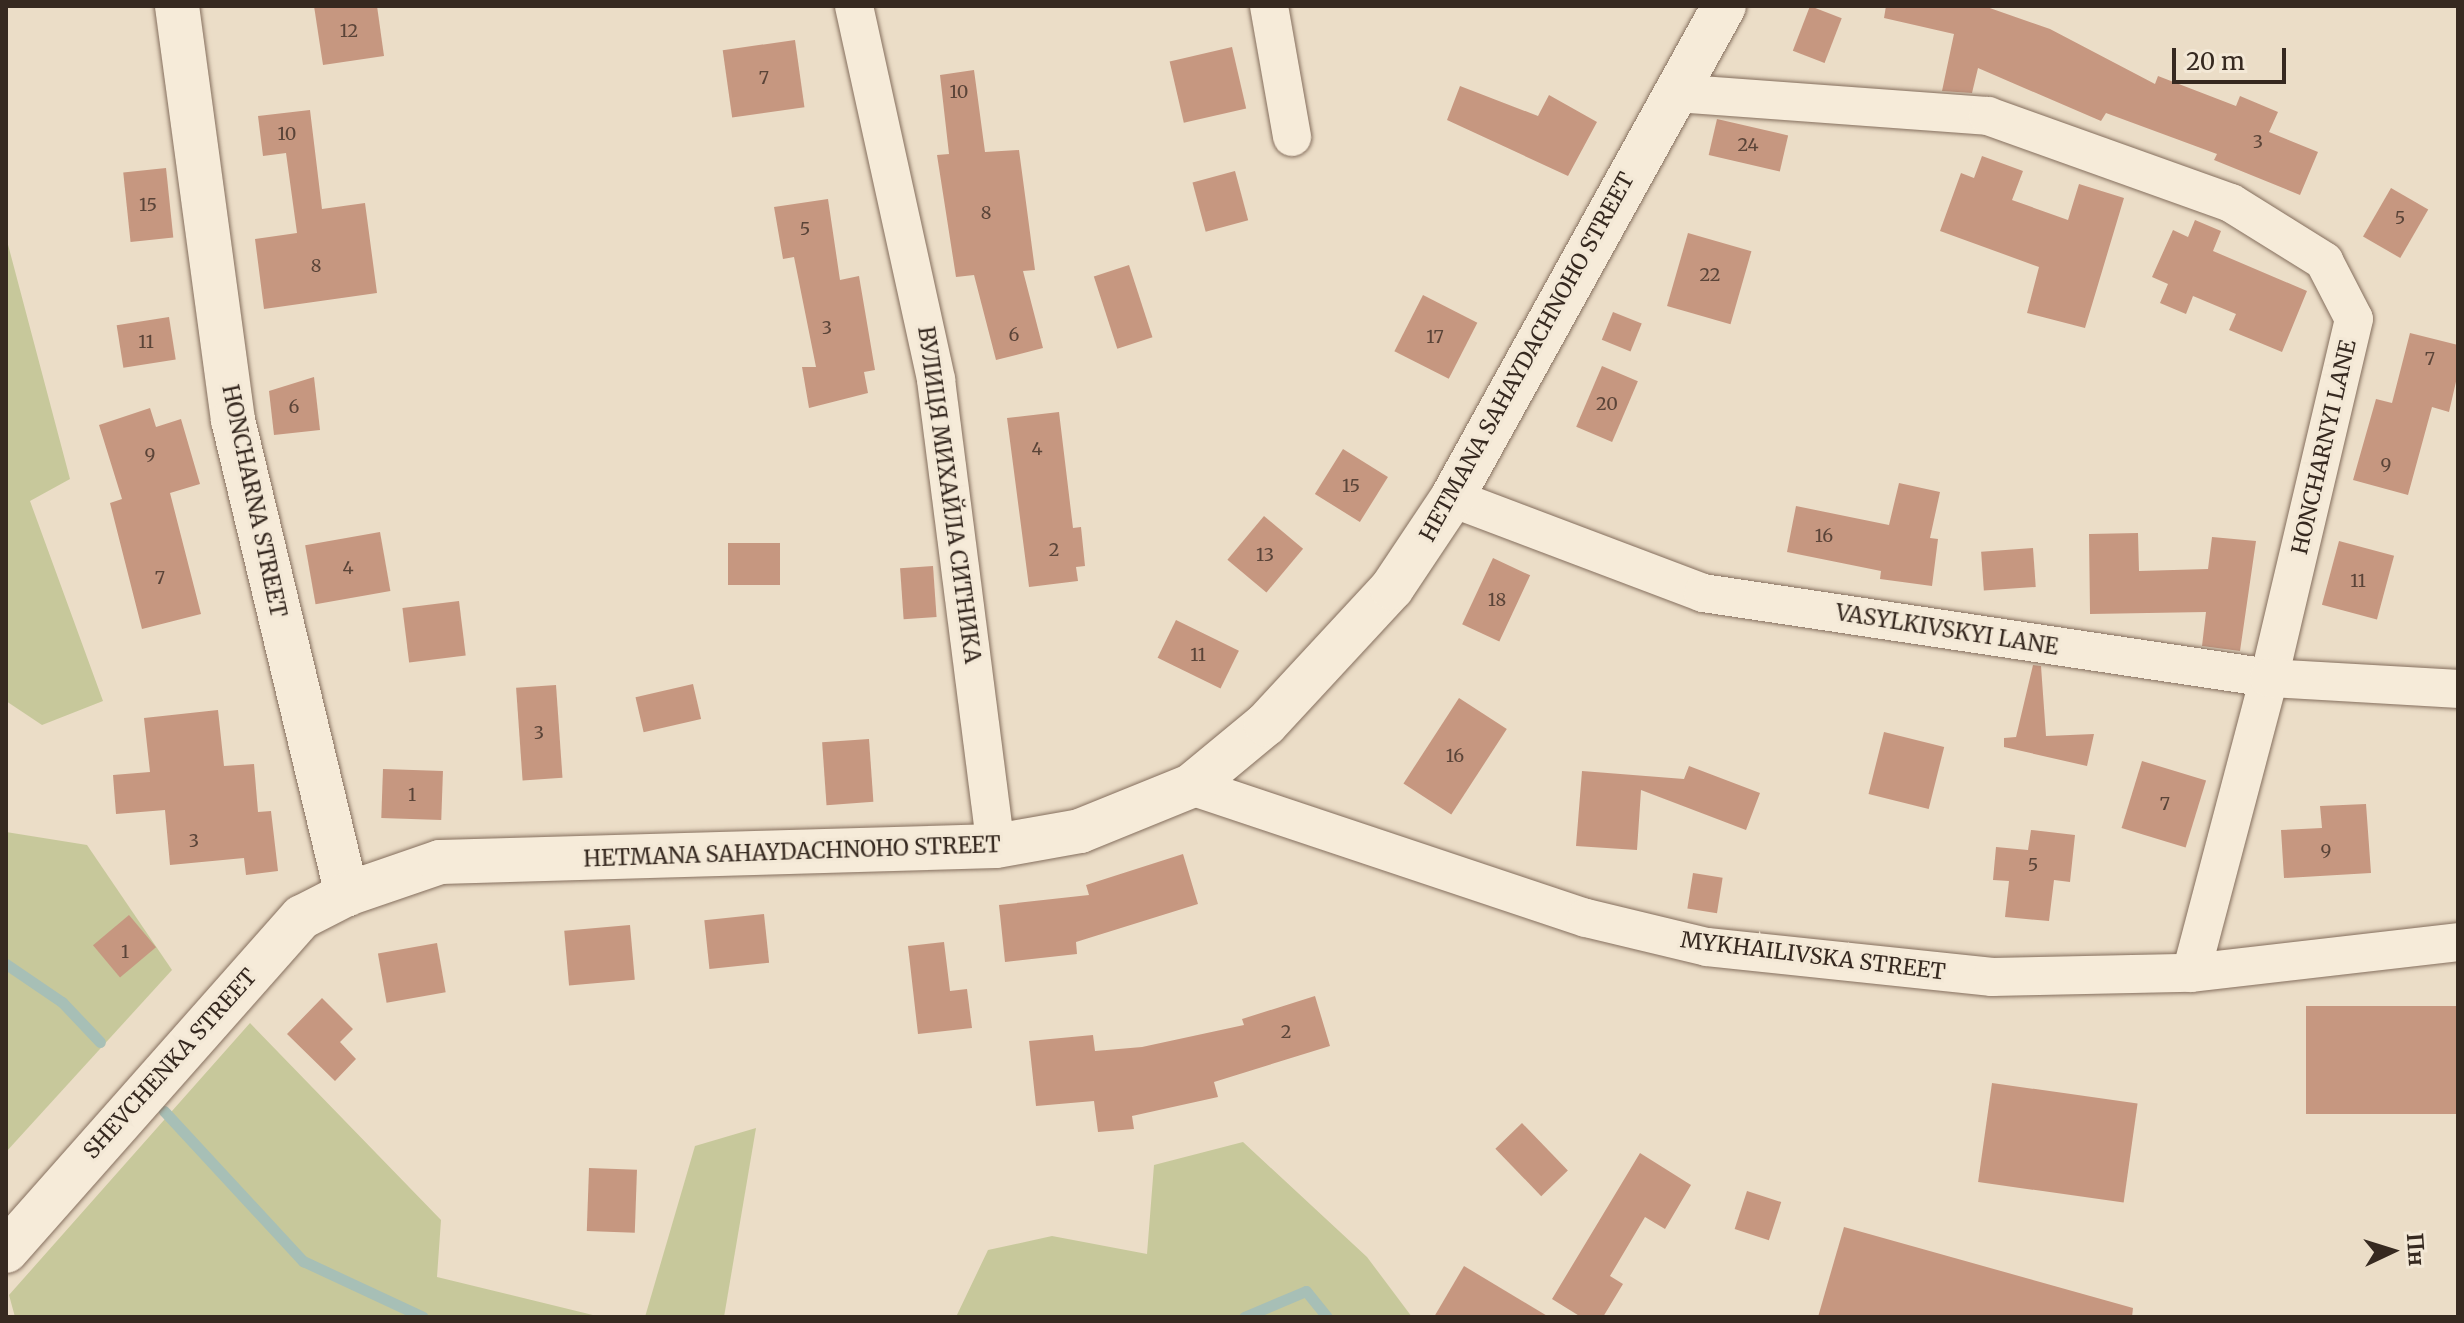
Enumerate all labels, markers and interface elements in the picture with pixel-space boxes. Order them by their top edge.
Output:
house number: 12 [340,20,358,42]
scale bar [2176,32,2290,82]
text: 20 m [2186,46,2245,77]
house number: 7 [759,67,769,89]
house number: 10 [950,81,968,103]
house number: 10 [278,123,296,145]
house number: 3 [2253,131,2263,153]
house number: 24 [1737,134,1759,156]
street label: HETMANA SAHAYDACHNOHO STREET [1414,168,1640,546]
house number: 15 [139,194,157,216]
house number: 8 [981,202,991,224]
house number: 5 [2395,207,2405,229]
house number: 5 [800,218,810,240]
house number: 8 [311,255,321,277]
house number: 22 [1699,264,1721,286]
house number: 3 [822,317,832,339]
house number: 6 [1009,324,1019,346]
street label: ВУЛИЦЯ МИХАЙЛА СИТНИКА [912,325,986,665]
house number: 17 [1426,326,1444,348]
house number: 11 [138,331,154,353]
street label: HONCHARNYI LANE [2286,337,2362,557]
house number: 7 [2425,348,2435,370]
street label: HONCHARNA STREET [216,382,292,620]
house number: 20 [1596,393,1618,415]
house number: 6 [289,396,299,418]
house number: 4 [1031,438,1043,460]
house number: 9 [145,444,155,466]
house number: 9 [2381,454,2391,476]
house number: 15 [1342,475,1360,497]
house number: 16 [1815,525,1833,547]
house number: 2 [1049,539,1059,561]
house number: 13 [1256,544,1274,566]
house number: 4 [342,557,354,579]
house number: 7 [155,567,165,589]
house number: 11 [2350,570,2366,592]
house number: 18 [1488,589,1506,611]
street label: VASYLKIVSKYI LANE [1834,599,2060,661]
house number: 11 [1190,644,1206,666]
house number: 3 [534,722,544,744]
house number: 16 [1446,745,1464,767]
house number: 1 [408,784,416,806]
house number: 7 [2160,793,2170,815]
house number: 3 [189,830,199,852]
street label: HETMANA SAHAYDACHNOHO STREET [583,832,1001,872]
house number: 9 [2321,840,2331,862]
house number: 5 [2028,854,2038,876]
street label: MYKHAILIVSKA STREET [1679,927,1947,985]
house number: 1 [121,941,129,963]
street label: SHEVCHENKA STREET [78,964,262,1164]
house number: 2 [1281,1021,1291,1043]
north arrow [2352,1211,2432,1291]
text: Пн [2401,1232,2431,1267]

